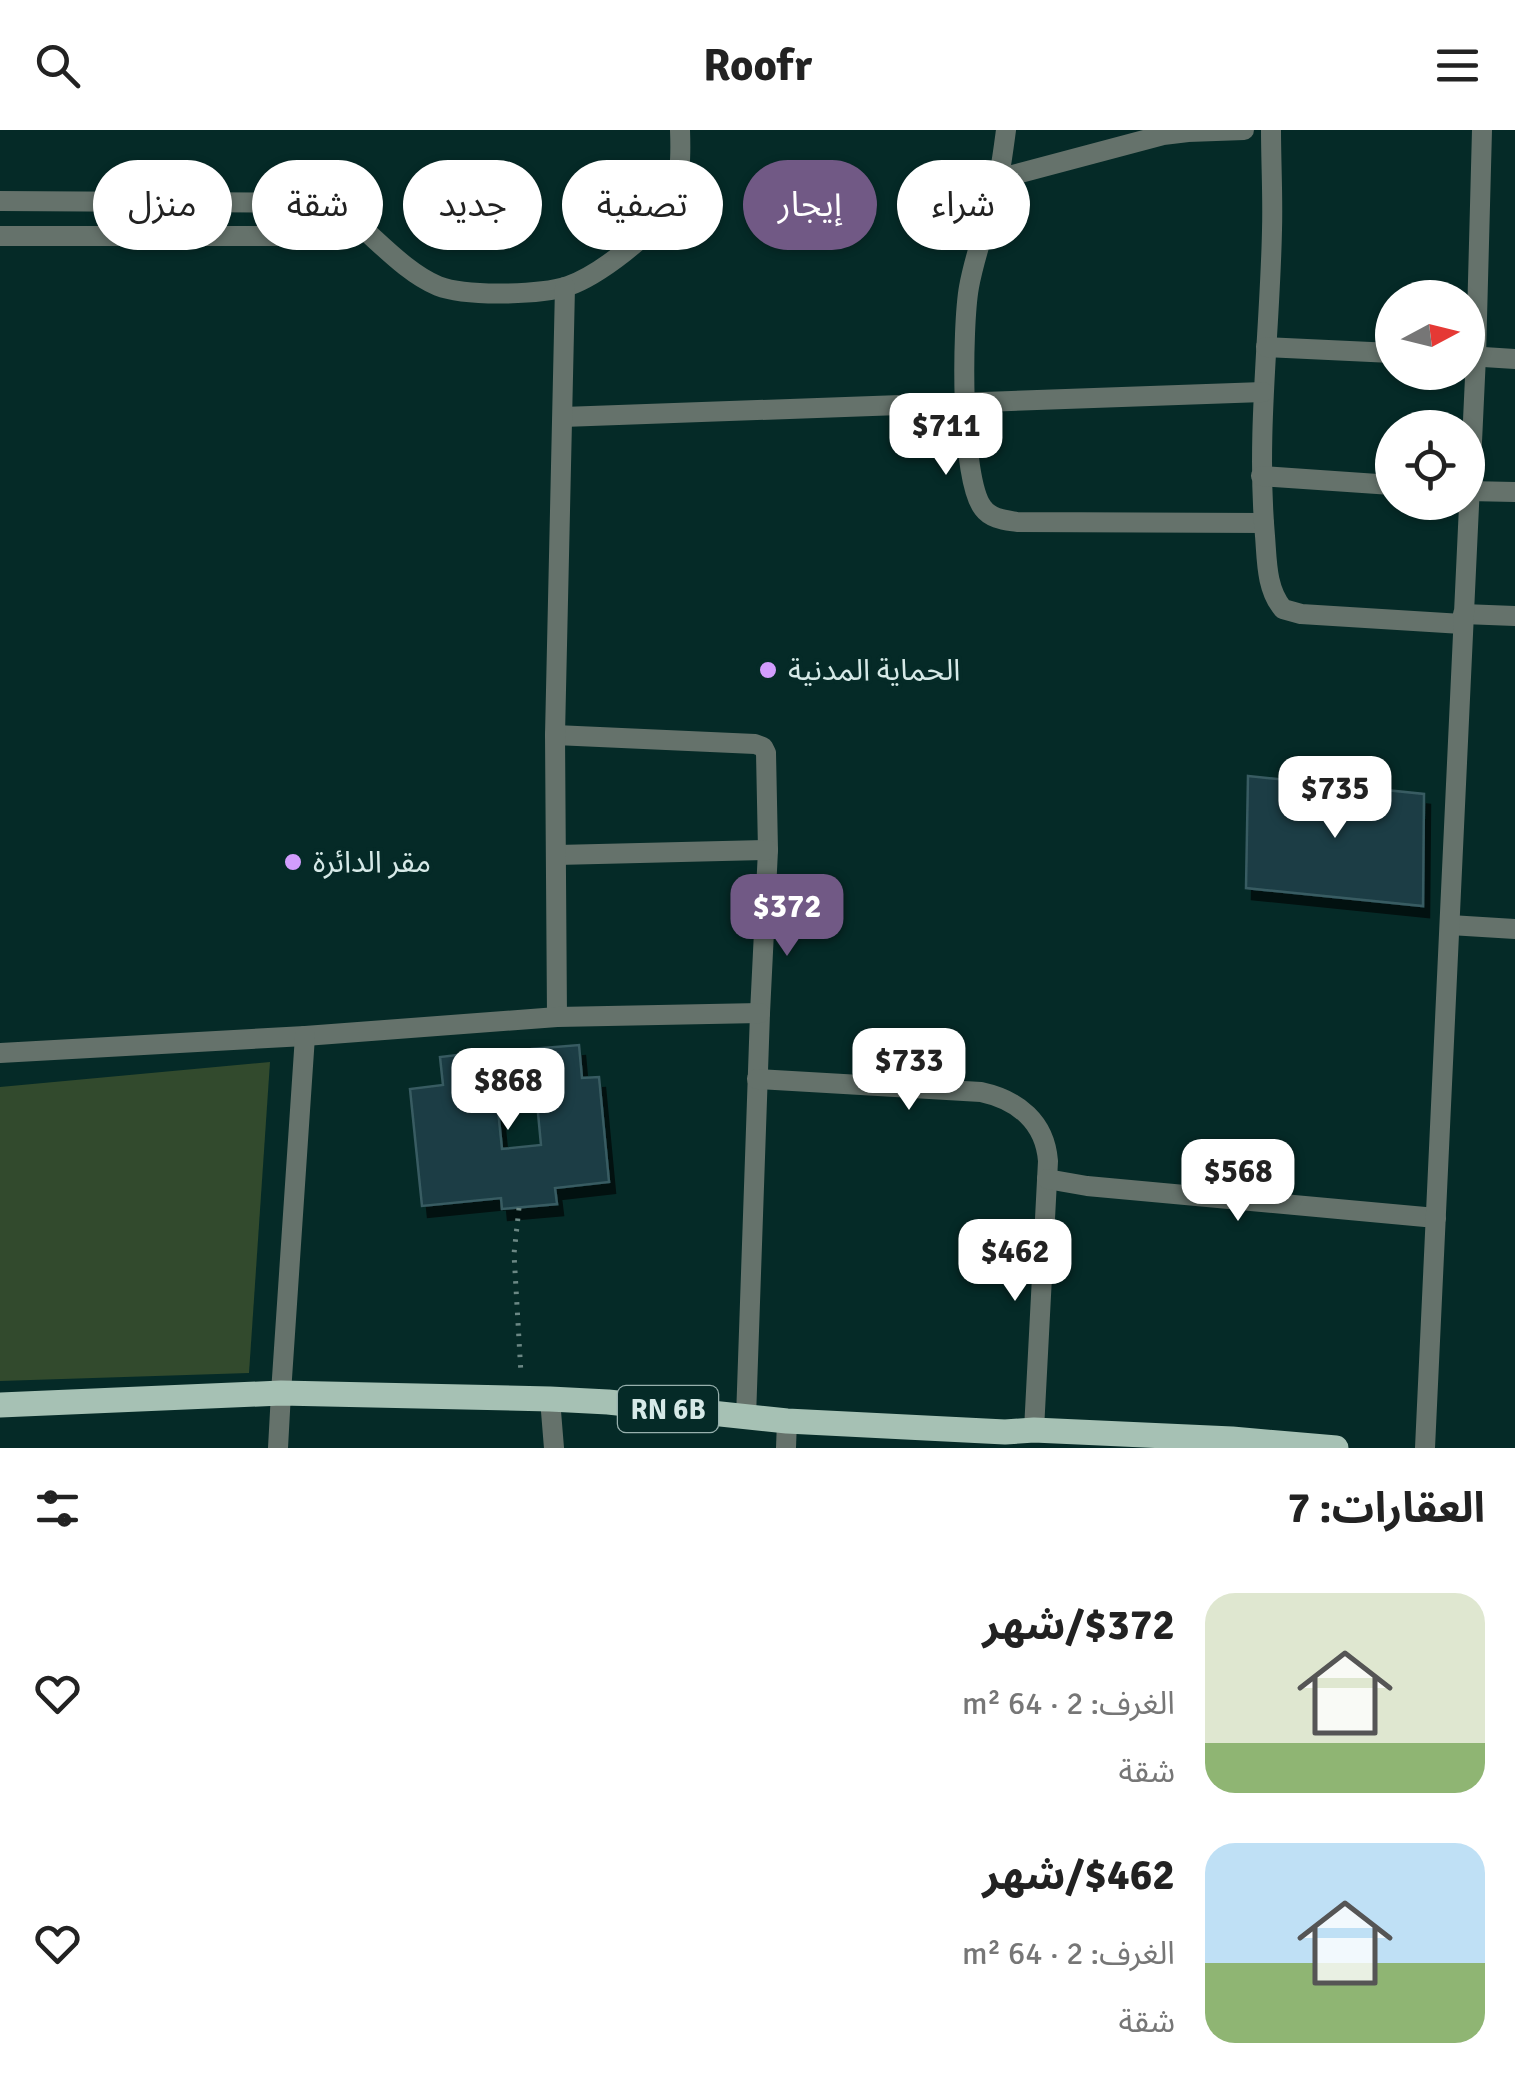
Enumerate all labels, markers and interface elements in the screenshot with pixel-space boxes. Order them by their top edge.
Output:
icon: search [30,38,85,93]
text: Roofr [703,38,812,93]
icon: menu [1430,38,1485,93]
chip: منزل [93,160,232,250]
chip: شقة [252,160,383,250]
chip: جديد [403,160,542,250]
chip: تصفية [562,160,723,250]
chip: إيجار [743,160,877,250]
chip: شراء [897,160,1030,250]
north arrow [1375,280,1485,390]
map controls [1375,280,1485,520]
pin: $711 [887,393,1005,478]
text: $711 [911,406,981,445]
button: locate [1375,410,1485,520]
place label: الحماية المدنية [788,652,960,689]
marker: الحماية المدنية [757,659,779,681]
pin: $735 [1276,756,1394,841]
text: $735 [1300,769,1370,808]
place label: مقر الدائرة [313,844,431,881]
marker: مقر الدائرة [282,851,304,873]
pin: $372 [728,874,846,959]
text: $372 [752,887,822,926]
pin: $733 [850,1028,968,1113]
text: $733 [874,1041,944,1080]
pin: $868 [449,1048,567,1133]
text: $868 [473,1061,543,1100]
pin: $568 [1179,1139,1297,1224]
text: $568 [1203,1152,1273,1191]
pin: $462 [956,1219,1074,1304]
text: $462 [980,1232,1050,1271]
road number: RN 6B [618,1386,718,1432]
icon: filters [30,1481,85,1536]
text: العقارات: 7 [1287,1483,1485,1534]
text: $372/شهر [983,1600,1175,1651]
icon: home [1285,1633,1405,1753]
icon: heart [30,1666,85,1721]
text: الغرف: 2 · 64 m² [962,1684,1175,1723]
text: شقة [1119,1752,1175,1791]
text: $462/شهر [983,1850,1175,1901]
icon: home [1285,1883,1405,2003]
icon: heart [30,1916,85,1971]
text: الغرف: 2 · 64 m² [962,1934,1175,1973]
text: شقة [1119,2002,1175,2041]

